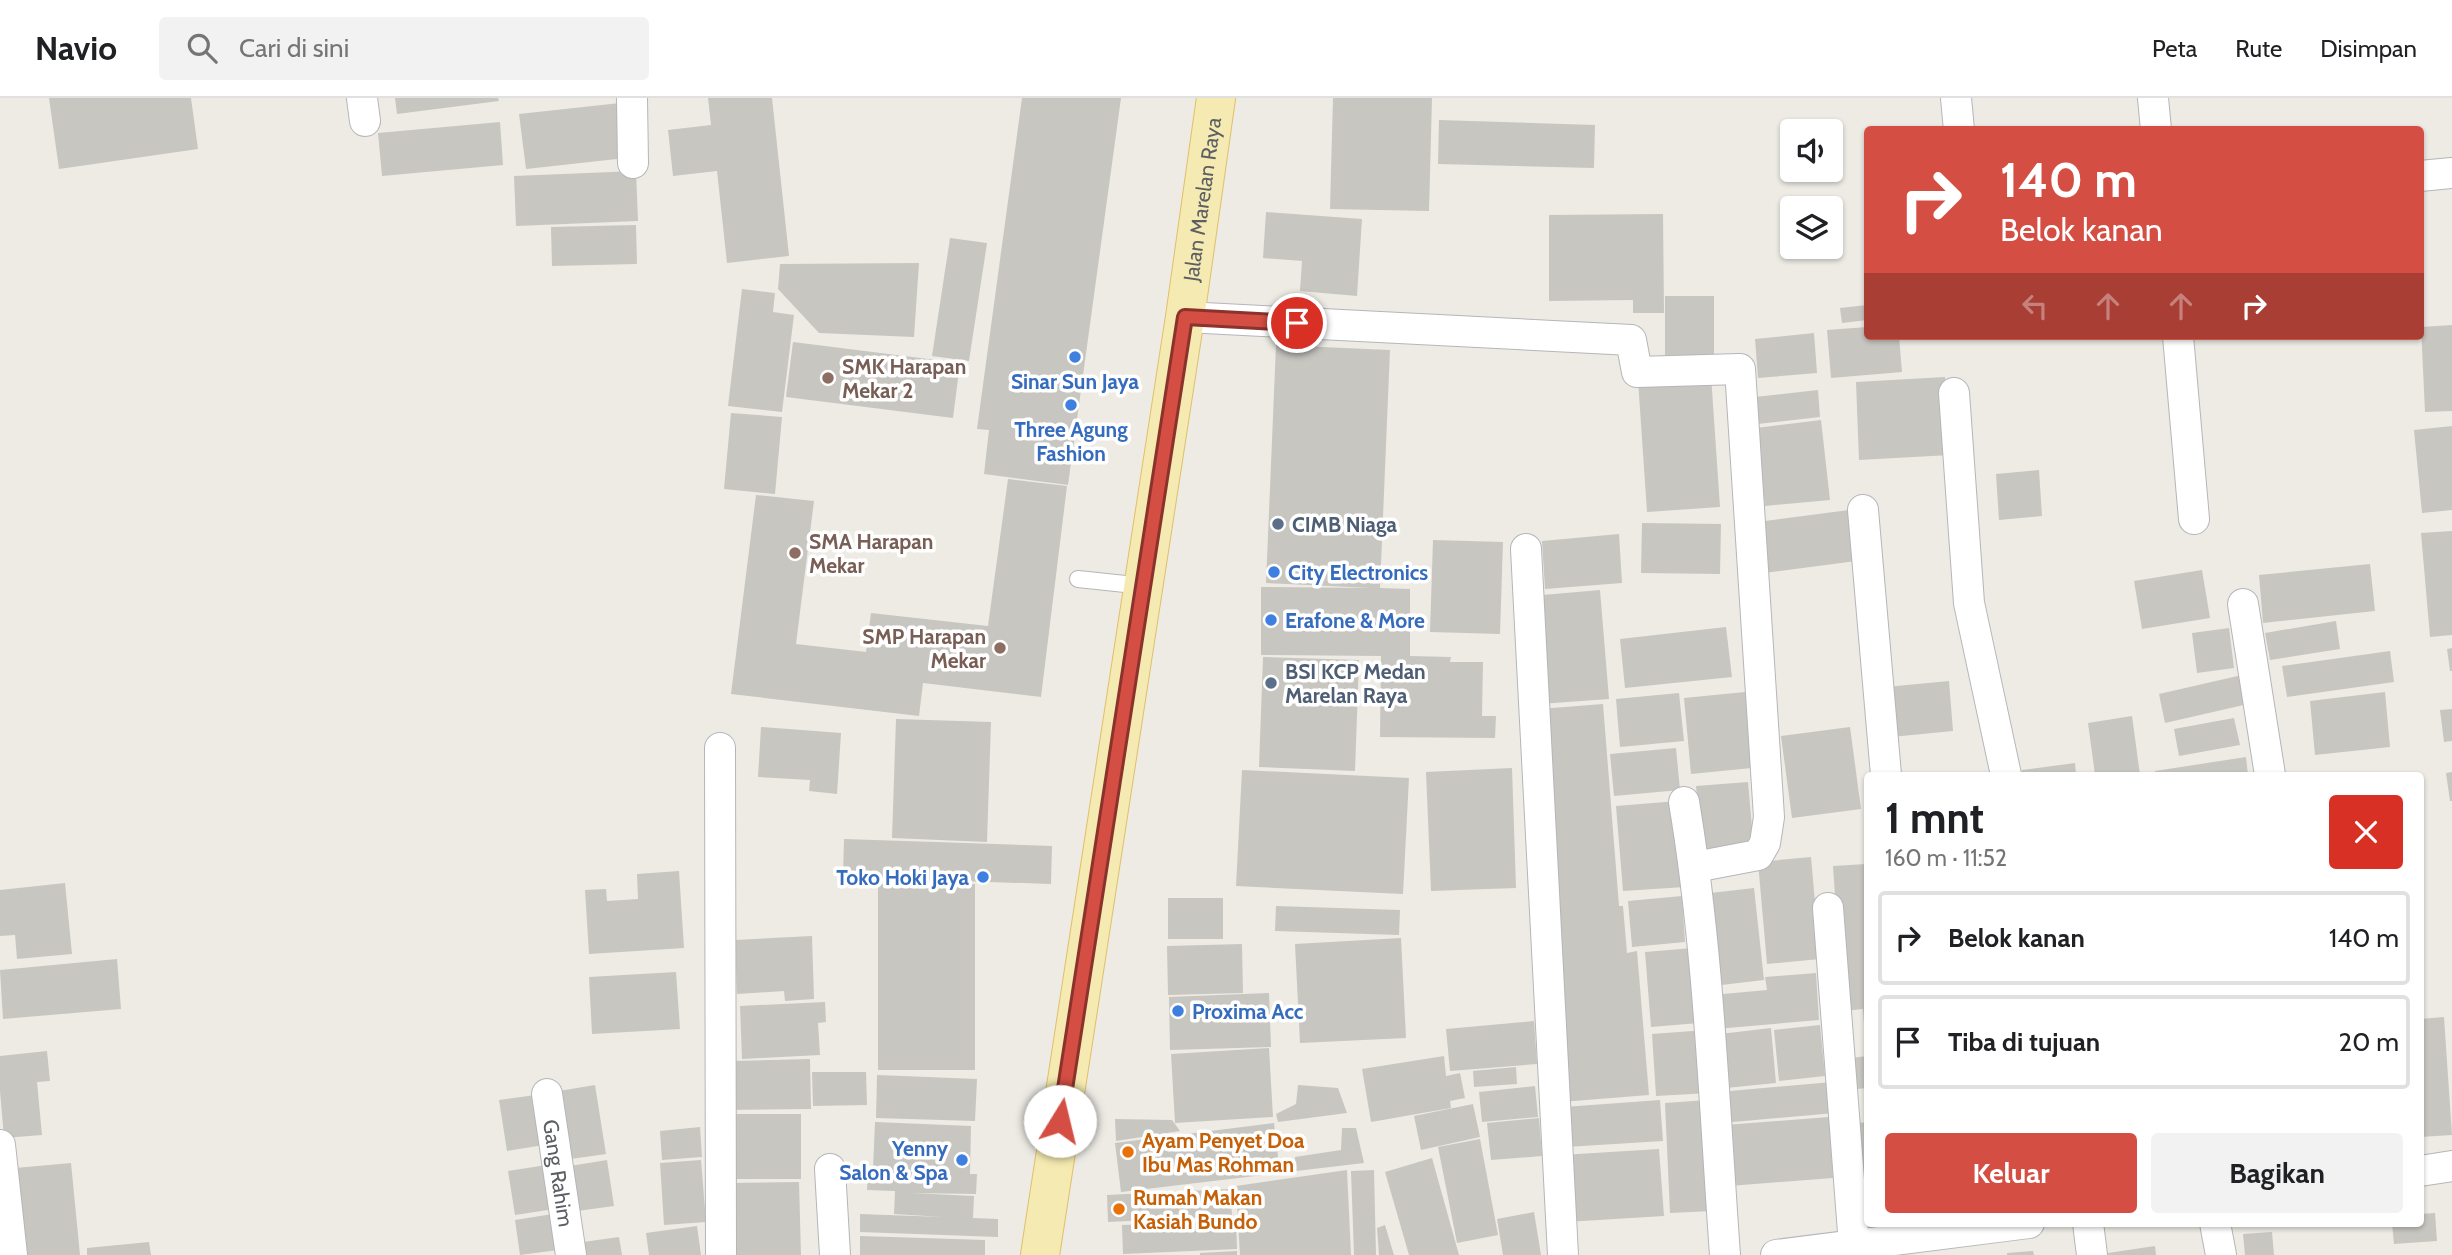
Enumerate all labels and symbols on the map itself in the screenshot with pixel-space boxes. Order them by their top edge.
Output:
street label: Jalan Marelan Raya [1178,116,1226,284]
pin [1267,293,1327,353]
marker: Sinar Sun Jaya [1067,349,1083,365]
place label: SMK Harapan Mekar 2 [842,354,966,403]
place label: Sinar Sun Jaya [1011,369,1140,394]
marker: SMK Harapan Mekar 2 [820,370,836,386]
marker: Three Agung Fashion [1063,397,1079,413]
place label: Three Agung Fashion [1014,417,1128,466]
place label: CIMB Niaga [1292,512,1398,537]
marker: CIMB Niaga [1270,516,1286,532]
place label: SMA Harapan Mekar [809,529,933,578]
marker: SMA Harapan Mekar [787,545,803,561]
place label: City Electronics [1288,560,1428,585]
marker: City Electronics [1266,564,1282,580]
place label: Erafone & More [1285,608,1425,633]
marker: Erafone & More [1263,612,1279,628]
place label: SMP Harapan Mekar [862,624,986,673]
marker: SMP Harapan Mekar [992,640,1008,656]
place label: BSI KCP Medan Marelan Raya [1285,659,1426,708]
marker: BSI KCP Medan Marelan Raya [1263,675,1279,691]
place label: Toko Hoki Jaya [836,865,970,890]
marker: Toko Hoki Jaya [975,869,991,885]
place label: Proxima Acc [1192,999,1304,1024]
marker: Proxima Acc [1170,1003,1186,1019]
position arrow [1023,1084,1097,1158]
street label: Gang Rahim [538,1118,579,1228]
place label: Ayam Penyet Doa Ibu Mas Rohman [1142,1128,1305,1177]
place label: Yenny Salon & Spa [839,1136,949,1185]
marker: Ayam Penyet Doa Ibu Mas Rohman [1120,1144,1136,1160]
marker: Yenny Salon & Spa [954,1152,970,1168]
place label: Rumah Makan Kasiah Bundo [1133,1185,1262,1234]
marker: Rumah Makan Kasiah Bundo [1111,1201,1127,1217]

